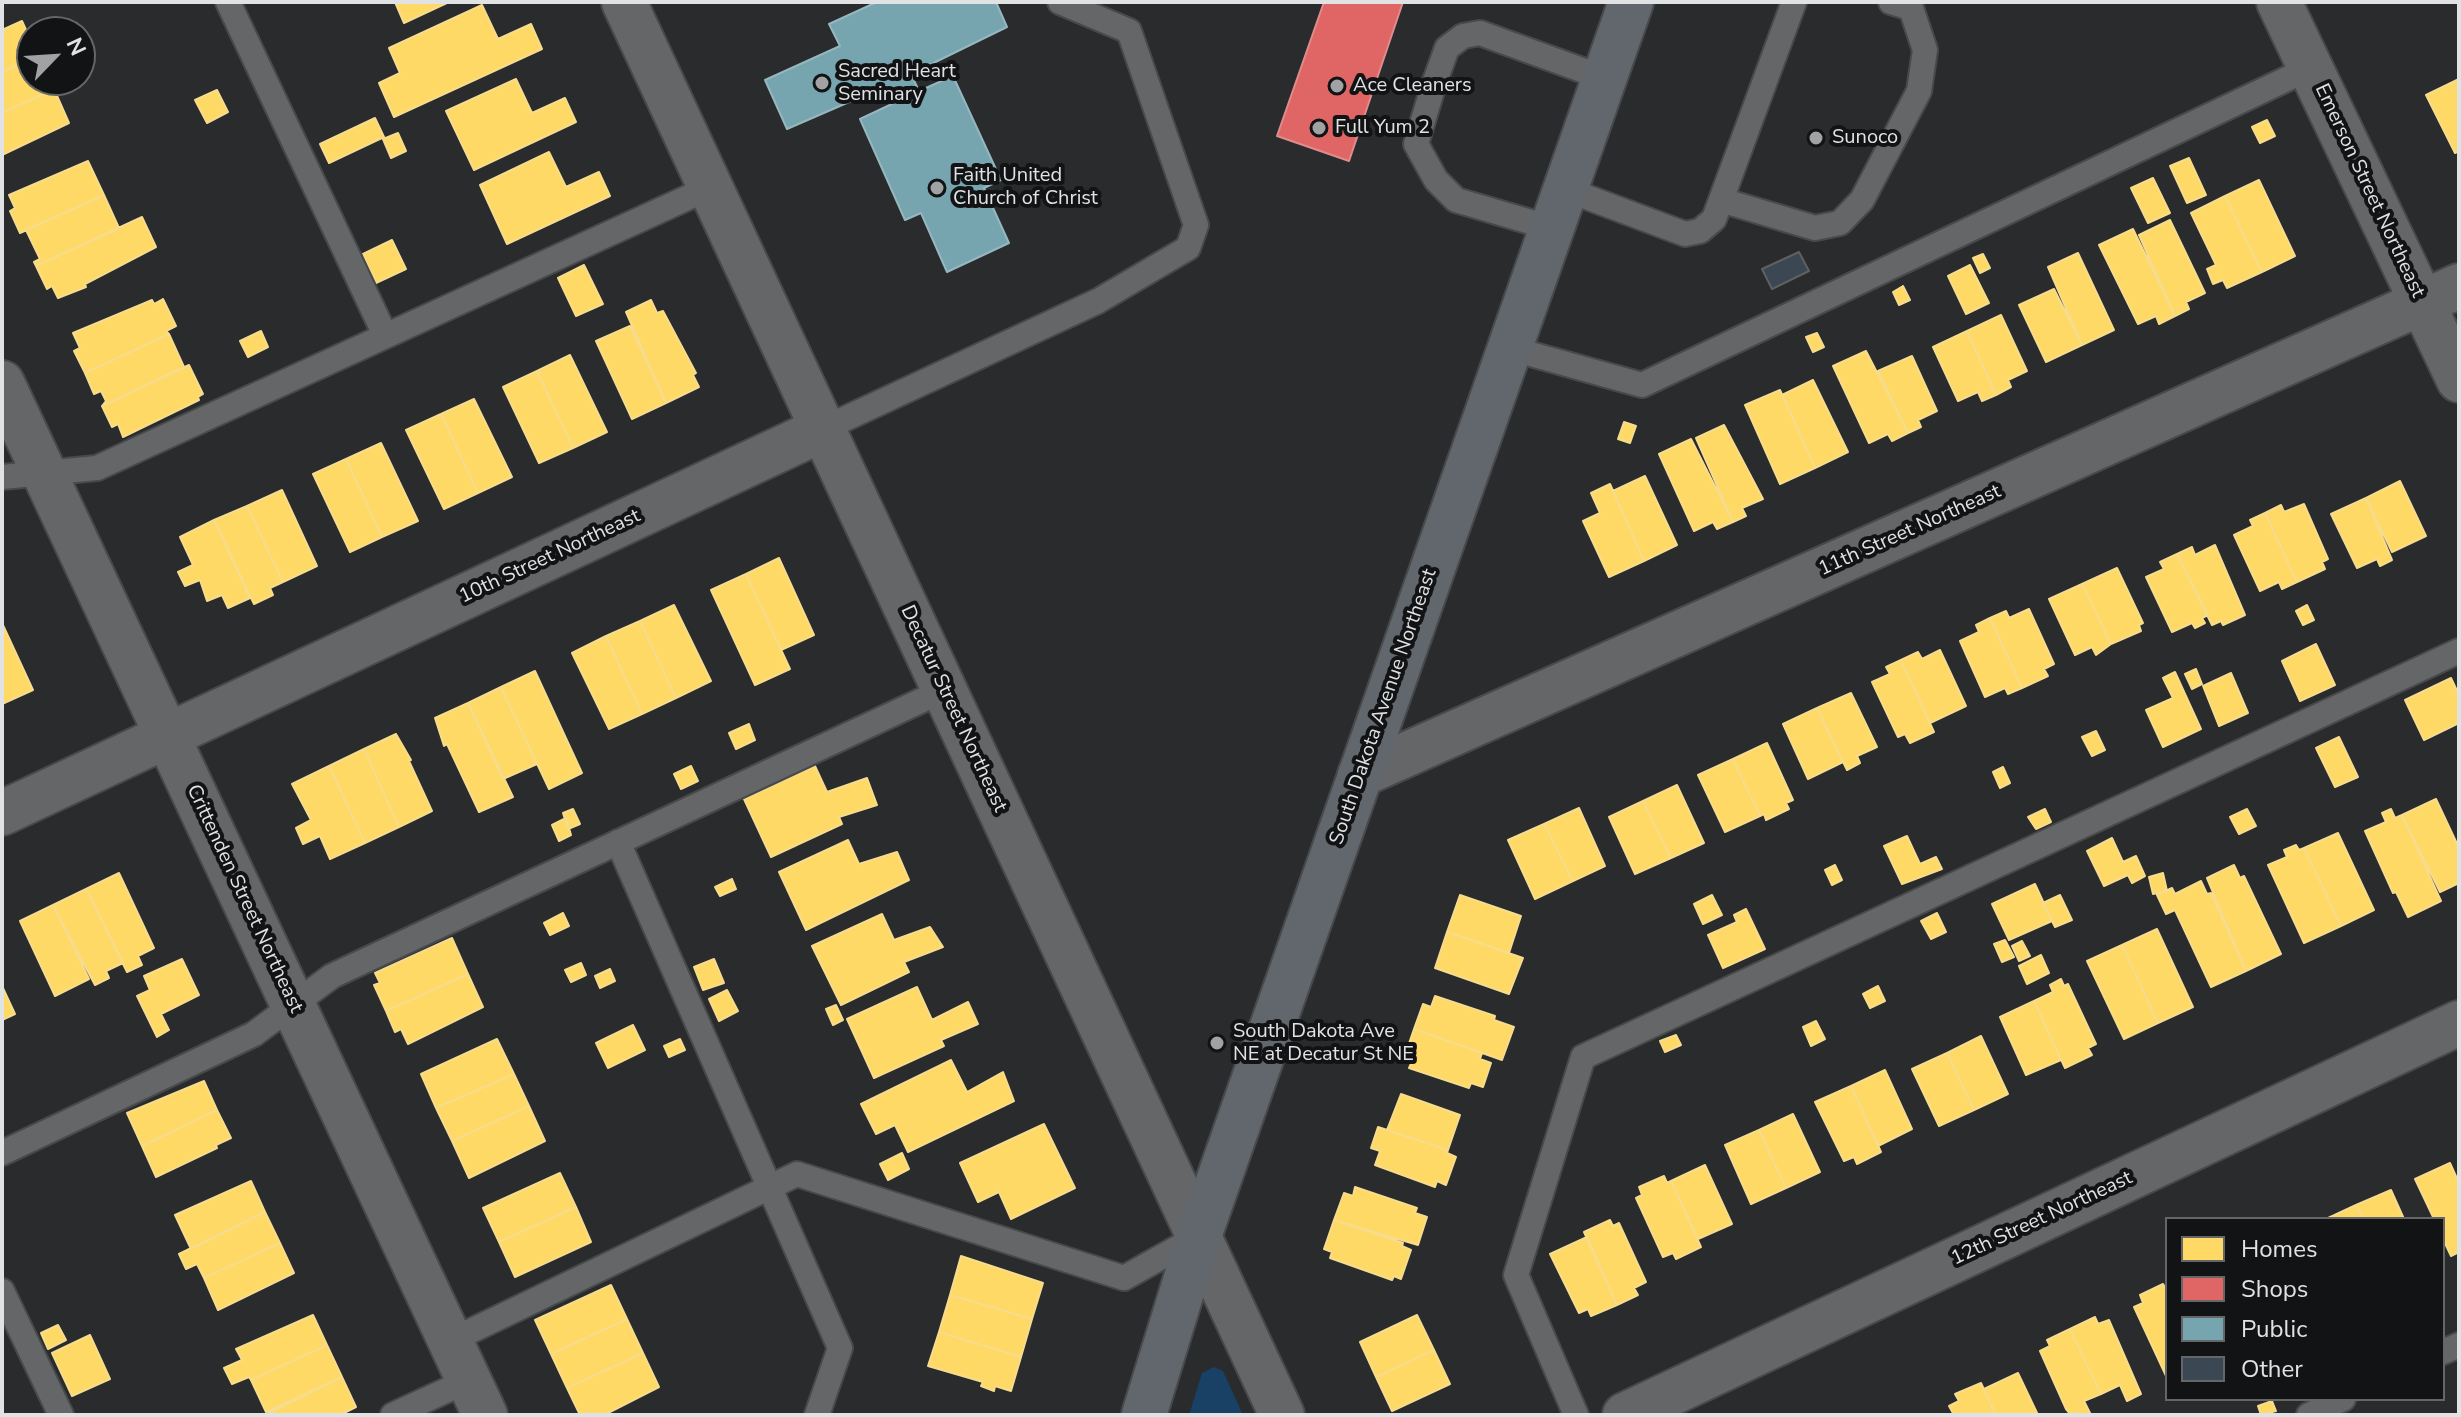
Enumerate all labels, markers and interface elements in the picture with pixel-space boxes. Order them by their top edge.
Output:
north arrow [16,16,96,96]
text: N [59,33,93,61]
place label: Sacred Heart Seminary [838,60,956,107]
marker: Sacred Heart Seminary [813,74,831,92]
place label: Ace Cleaners [1353,74,1472,98]
marker: Ace Cleaners [1328,77,1346,95]
street label: Emerson Street Northeast [2309,80,2429,302]
place label: Full Yum 2 [1335,116,1430,140]
marker: Full Yum 2 [1310,119,1328,137]
place label: Sunoco [1832,126,1898,150]
marker: Sunoco [1807,129,1825,147]
place label: Faith United Church of Christ [953,164,1098,211]
marker: Faith United Church of Christ [928,179,946,197]
street label: 11th Street Northeast [1815,480,2005,582]
street label: 10th Street Northeast [456,505,644,609]
street label: South Dakota Avenue Northeast [1325,566,1443,848]
street label: Decatur Street Northeast [895,602,1011,816]
street label: Crittenden Street Northeast [180,781,308,1017]
place label: South Dakota Ave NE at Decatur St NE [1233,1020,1414,1067]
marker: South Dakota Ave NE at Decatur St NE [1208,1034,1226,1052]
street label: 12th Street Northeast [1948,1167,2136,1271]
legend [2165,1217,2445,1401]
text: Homes [2241,1233,2317,1265]
text: Shops [2241,1273,2308,1305]
text: Public [2241,1313,2307,1345]
text: Other [2241,1353,2303,1385]

